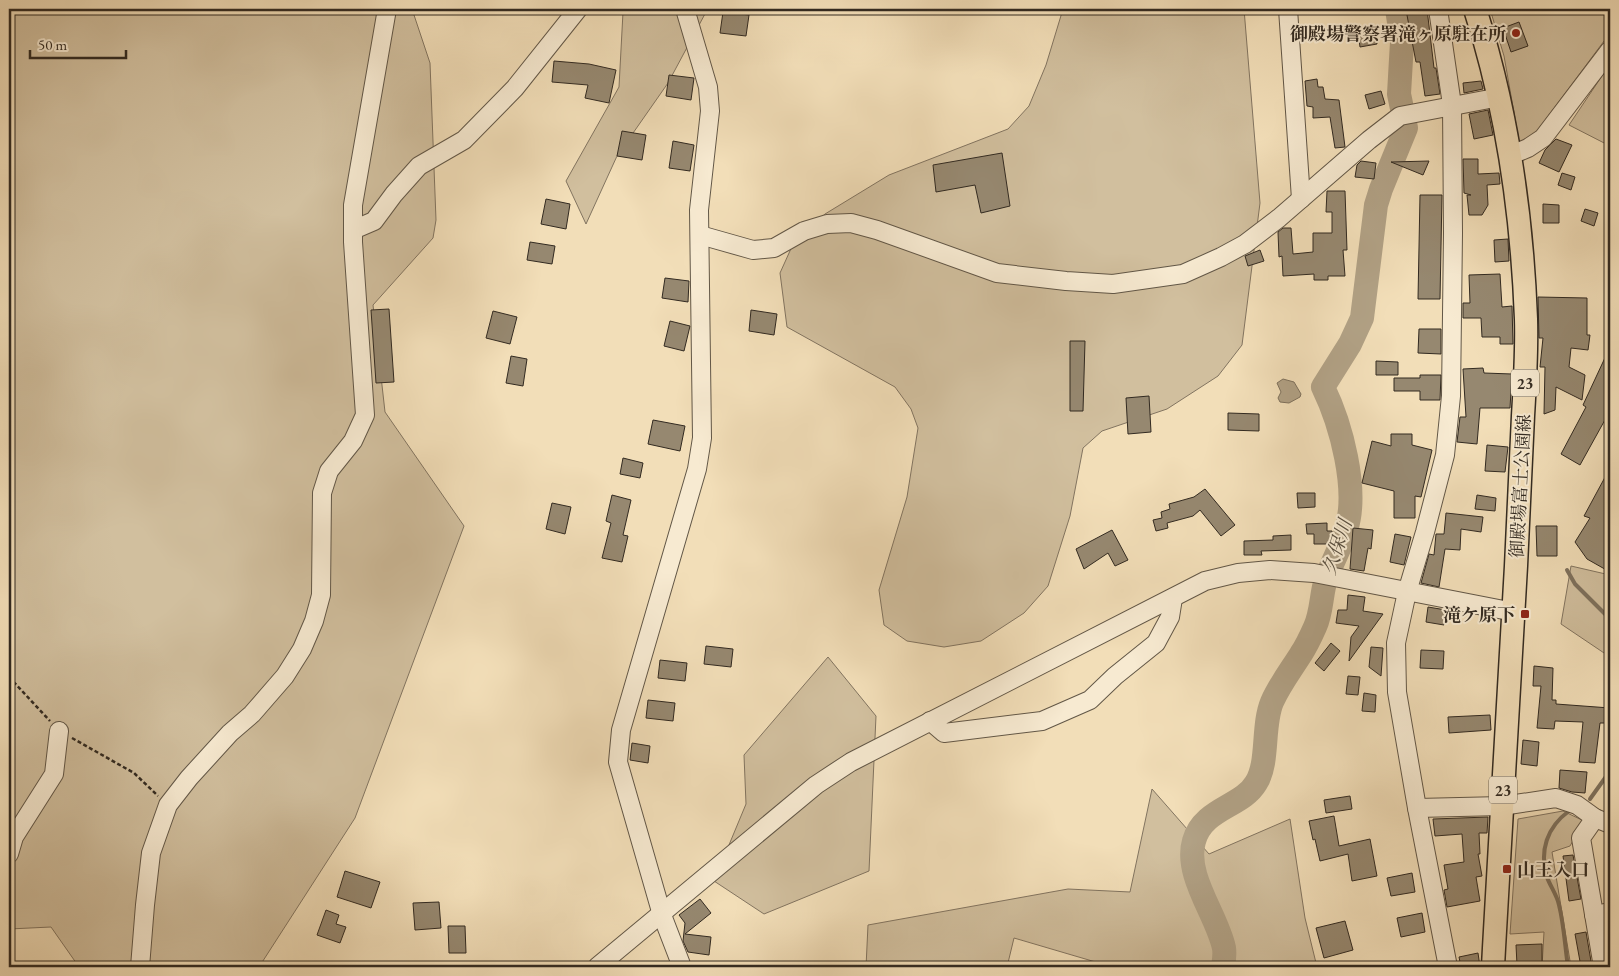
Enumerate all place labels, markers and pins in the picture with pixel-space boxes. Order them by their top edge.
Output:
place label: 御殿場警察署滝ヶ原駐在所 [1290,22,1506,45]
marker: 御殿場警察署滝ヶ原駐在所 [1510,27,1522,39]
place label: 滝ケ原下 [1443,603,1515,626]
marker: 滝ケ原下 [1519,608,1531,620]
place label: 山王入口 [1517,858,1589,881]
marker: 山王入口 [1501,863,1513,875]

